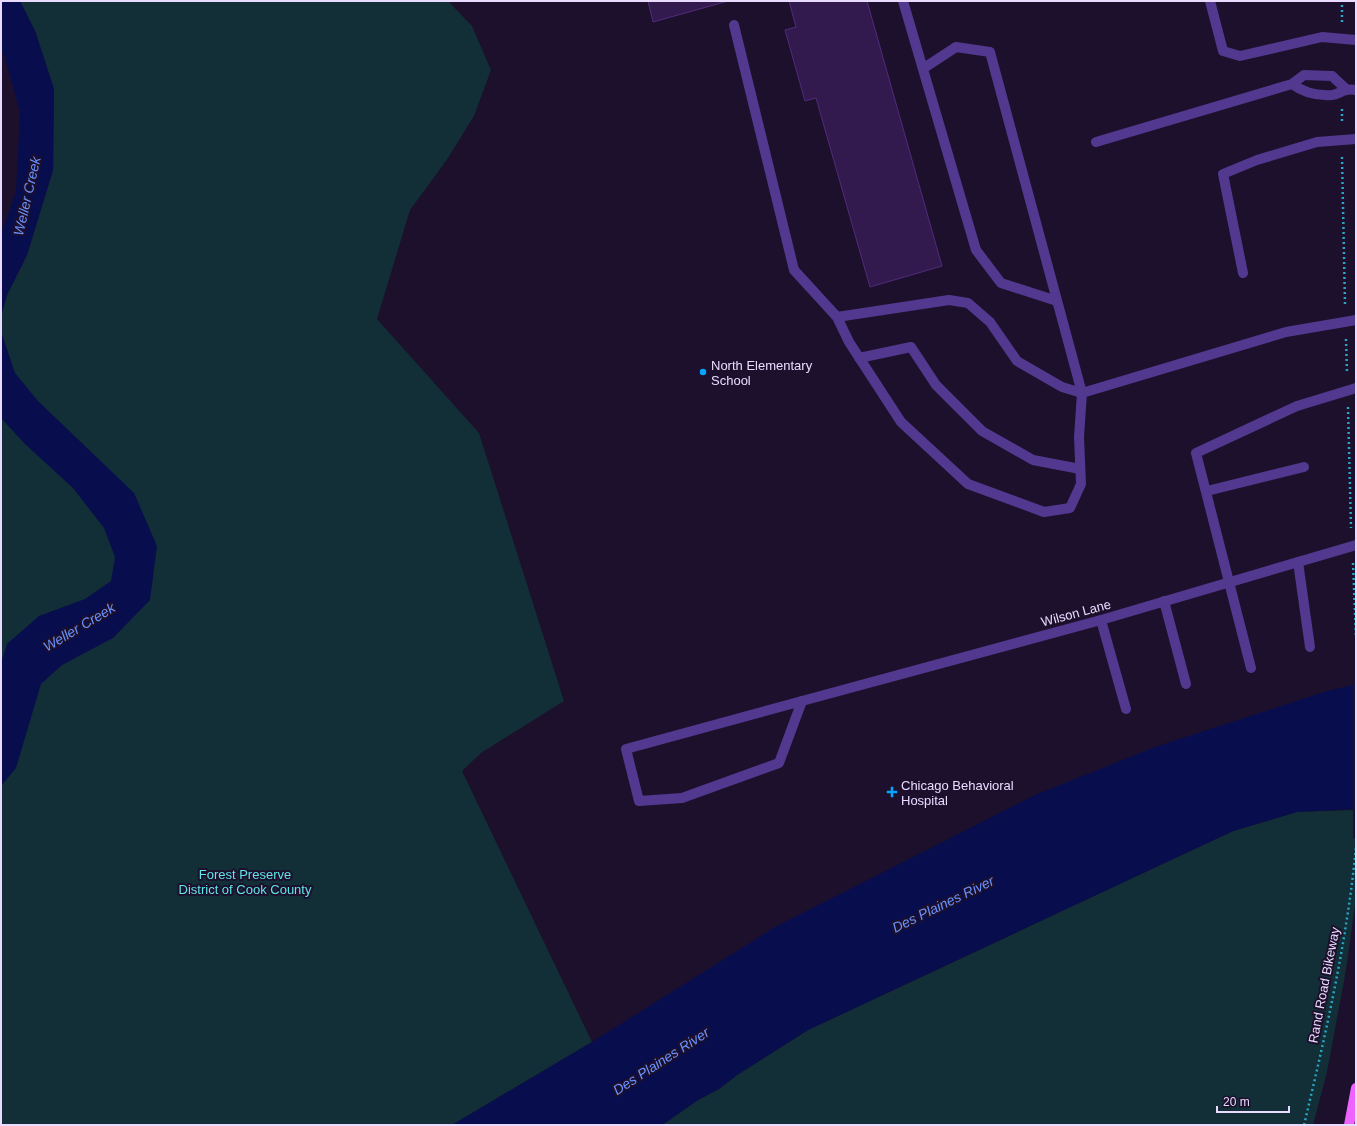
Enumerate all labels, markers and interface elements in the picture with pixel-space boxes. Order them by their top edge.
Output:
water label: Weller Creek [10,154,44,237]
place label: North Elementary School [711,358,813,388]
marker: North Elementary School [698,367,708,377]
street label: Wilson Lane [1040,596,1112,630]
water label: Weller Creek [40,599,119,655]
place label: Chicago Behavioral Hospital [901,778,1014,808]
marker: Chicago Behavioral Hospital [886,786,898,798]
park label: Forest Preserve District of Cook County [179,867,312,897]
water label: Des Plaines River [889,872,998,936]
street label: Rand Road Bikeway [1305,925,1343,1044]
water label: Des Plaines River [610,1023,713,1098]
scale bar [1217,1088,1289,1114]
text: 20 m [1223,1095,1250,1109]

